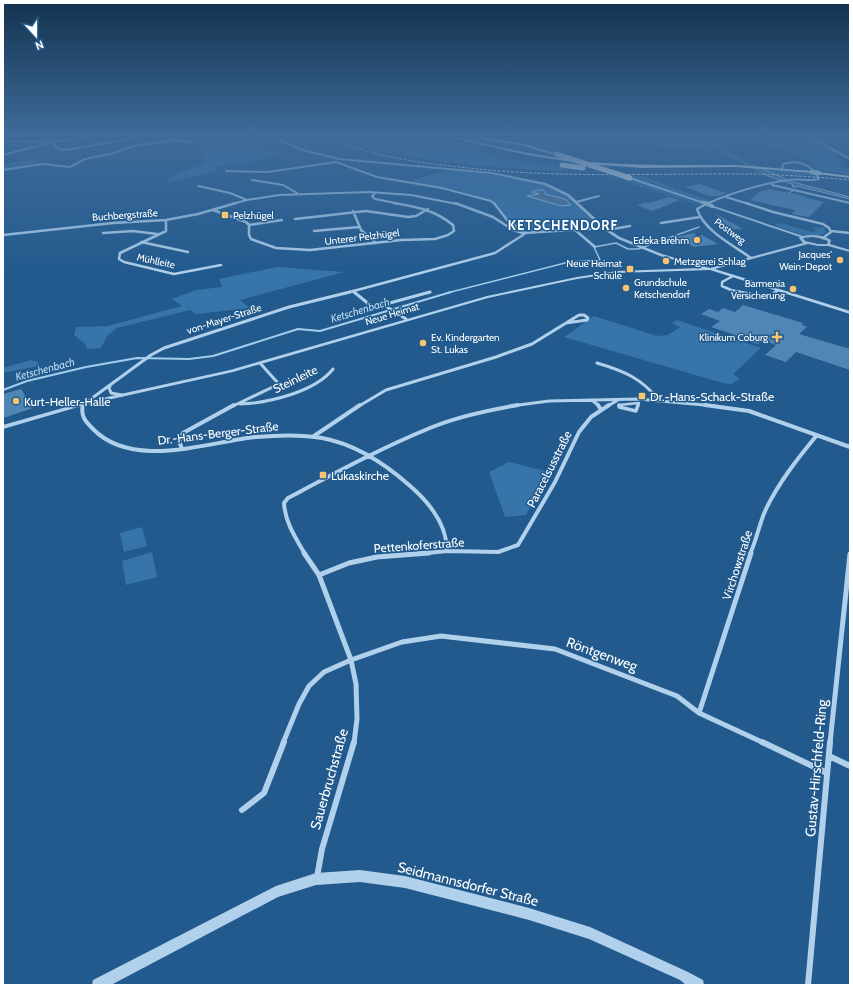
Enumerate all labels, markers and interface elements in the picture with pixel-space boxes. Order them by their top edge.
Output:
north arrow [16,16,56,56]
text: N [33,37,46,53]
street label: Buchbergstraße [92,206,158,224]
place label: Pelzhügel [233,209,275,222]
marker: Pelzhügel [220,210,230,220]
street label: Postweg [712,215,749,247]
district label: KETSCHENDORF [508,217,618,233]
street label: Unterer Pelzhügel [324,226,401,248]
place label: Edeka Brehm [633,234,689,247]
marker: Edeka Brehm [692,235,702,245]
place label: Jacques' Wein-Depot [779,248,833,273]
street label: Mühlleite [136,251,176,271]
place label: Metzgerei Schlag [674,255,747,268]
marker: Jacques' Wein-Depot [835,255,845,265]
marker: Metzgerei Schlag [661,256,671,266]
place label: Neue Heimat Schule [566,257,623,282]
marker: Neue Heimat Schule [625,264,635,274]
place label: Grundschule Ketschendorf [634,276,691,301]
place label: Barmenia Versicherung [731,277,786,302]
marker: Grundschule Ketschendorf [621,283,631,293]
marker: Barmenia Versicherung [788,284,798,294]
water label: Ketschenbach [329,294,391,326]
street label: Neue Heimat [363,299,421,328]
street label: von-Mayer-Straße [185,301,263,337]
place label: Ev. Kindergarten St. Lukas [431,331,500,356]
place label: Klinikum Coburg [699,331,769,344]
marker: Klinikum Coburg [771,331,783,343]
marker: Ev. Kindergarten St. Lukas [418,338,428,348]
water label: Ketschenbach [14,354,76,384]
street label: Steinleite [270,362,320,396]
place label: Dr.-Hans-Schack-Straße [650,389,774,404]
marker: Dr.-Hans-Schack-Straße [637,391,647,401]
place label: Kurt-Heller-Halle [24,394,110,409]
marker: Kurt-Heller-Halle [11,396,21,406]
street label: Dr.-Hans-Berger-Straße [157,418,279,448]
street label: Paracelsusstraße [523,428,575,510]
place label: Lukaskirche [331,468,389,483]
marker: Lukaskirche [318,470,328,480]
street label: Virchowstraße [719,528,755,602]
street label: Pettenkoferstraße [373,534,465,556]
street label: Röntgenweg [564,633,641,676]
street label: Gustav-Hirschfeld-Ring [801,697,831,838]
street label: Sauerbruchstraße [306,727,352,831]
street label: Seidmannsdorfer Straße [396,858,540,910]

